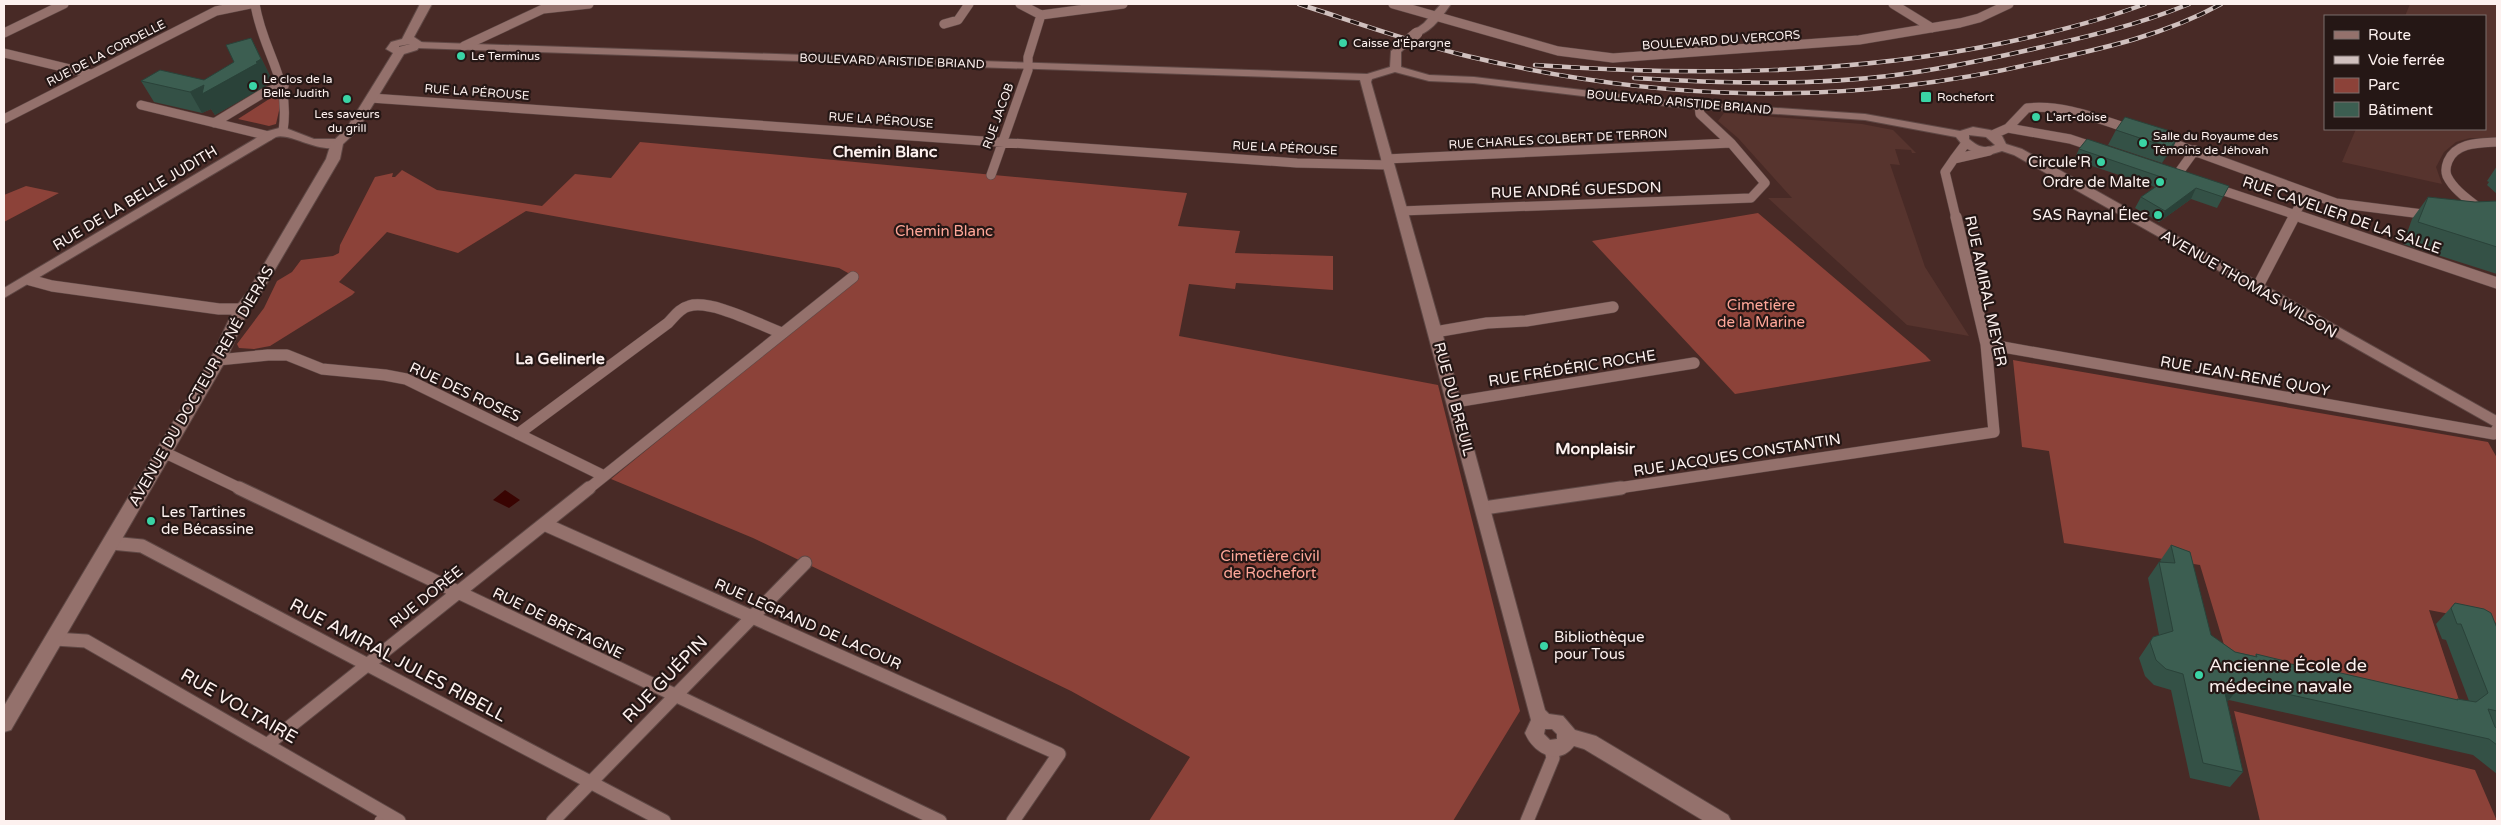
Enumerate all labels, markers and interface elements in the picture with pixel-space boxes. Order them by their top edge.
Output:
legend [2324,15,2486,130]
street label: RUE DE LA CORDELLE [44,17,168,89]
text: Route [2368,26,2411,44]
street label: BOULEVARD DU VERCORS [1641,27,1801,53]
place label: Caisse d'Épargne [1353,36,1451,50]
marker: Caisse d'Épargne [1337,37,1349,49]
place label: Le Terminus [471,49,540,63]
marker: Le Terminus [455,50,467,62]
street label: BOULEVARD ARISTIDE BRIAND [799,51,985,71]
text: Voie ferrée [2368,51,2445,69]
place label: Le clos de la Belle Judith [263,72,333,100]
text: Parc [2368,76,2400,94]
marker: Le clos de la Belle Judith [247,80,259,92]
street label: RUE LA PÉROUSE [424,81,530,103]
street label: RUE JACOB [980,81,1016,151]
street label: BOULEVARD ARISTIDE BRIAND [1586,87,1772,117]
marker: Rochefort [1919,90,1933,104]
place label: Rochefort [1937,90,1994,104]
marker: Les saveurs du grill [341,93,353,105]
text: Bâtiment [2368,101,2433,119]
place label: Les saveurs du grill [314,107,380,135]
street label: RUE LA PÉROUSE [828,109,934,131]
place label: L'art-doise [2046,110,2107,124]
marker: L'art-doise [2030,111,2042,123]
street label: RUE CHARLES COLBERT DE TERRON [1448,126,1668,152]
place label: Salle du Royaume des Témoins de Jéhovah [2153,129,2278,157]
marker: Salle du Royaume des Témoins de Jéhovah [2137,137,2149,149]
street label: RUE LA PÉROUSE [1232,138,1338,158]
street label: RUE DE LA BELLE JUDITH [49,142,221,254]
district label: Chemin Blanc [833,142,938,162]
place label: Circule'R [2028,153,2091,171]
marker: Circule'R [2095,156,2107,168]
street label: RUE CAVELIER DE LA SALLE [2240,172,2444,258]
place label: Ordre de Malte [2042,173,2150,191]
marker: Ordre de Malte [2154,176,2166,188]
street label: RUE ANDRÉ GUESDON [1490,178,1662,202]
place label: SAS Raynal Élec [2032,206,2148,224]
marker: SAS Raynal Élec [2152,209,2164,221]
street label: RUE AMIRAL MEYER [1961,214,2011,368]
park label: Chemin Blanc [895,222,993,240]
street label: AVENUE THOMAS WILSON [2158,226,2340,342]
street label: AVENUE DU DOCTEUR RENÉ DIERAS [125,263,277,509]
park label: Cimetière de la Marine [1717,296,1805,331]
street label: RUE DU BREUIL [1430,340,1478,458]
street label: RUE FRÉDÉRIC ROCHE [1487,346,1657,390]
district label: La Gelinerle [515,349,605,369]
street label: RUE JEAN-RENÉ QUOY [2159,352,2332,400]
street label: RUE DES ROSES [407,358,523,426]
street label: RUE JACQUES CONSTANTIN [1632,430,1842,480]
district label: Monplaisir [1555,439,1636,459]
place label: Les Tartines de Bécassine [161,503,254,538]
marker: Les Tartines de Bécassine [145,515,157,527]
park label: Cimetière civil de Rochefort [1220,547,1320,582]
street label: RUE DORÉE [386,562,466,632]
street label: RUE LEGRAND DE LACOUR [712,575,904,673]
street label: RUE DE BRETAGNE [490,584,626,662]
street label: RUE AMIRAL JULES RIBELL [286,593,511,727]
place label: Bibliothèque pour Tous [1554,628,1644,663]
street label: RUE GUÉPIN [618,631,712,727]
marker: Bibliothèque pour Tous [1538,640,1550,652]
place label: Ancienne École de médecine navale [2209,654,2367,697]
street label: RUE VOLTAIRE [177,664,301,748]
marker: Ancienne École de médecine navale [2193,669,2205,681]

